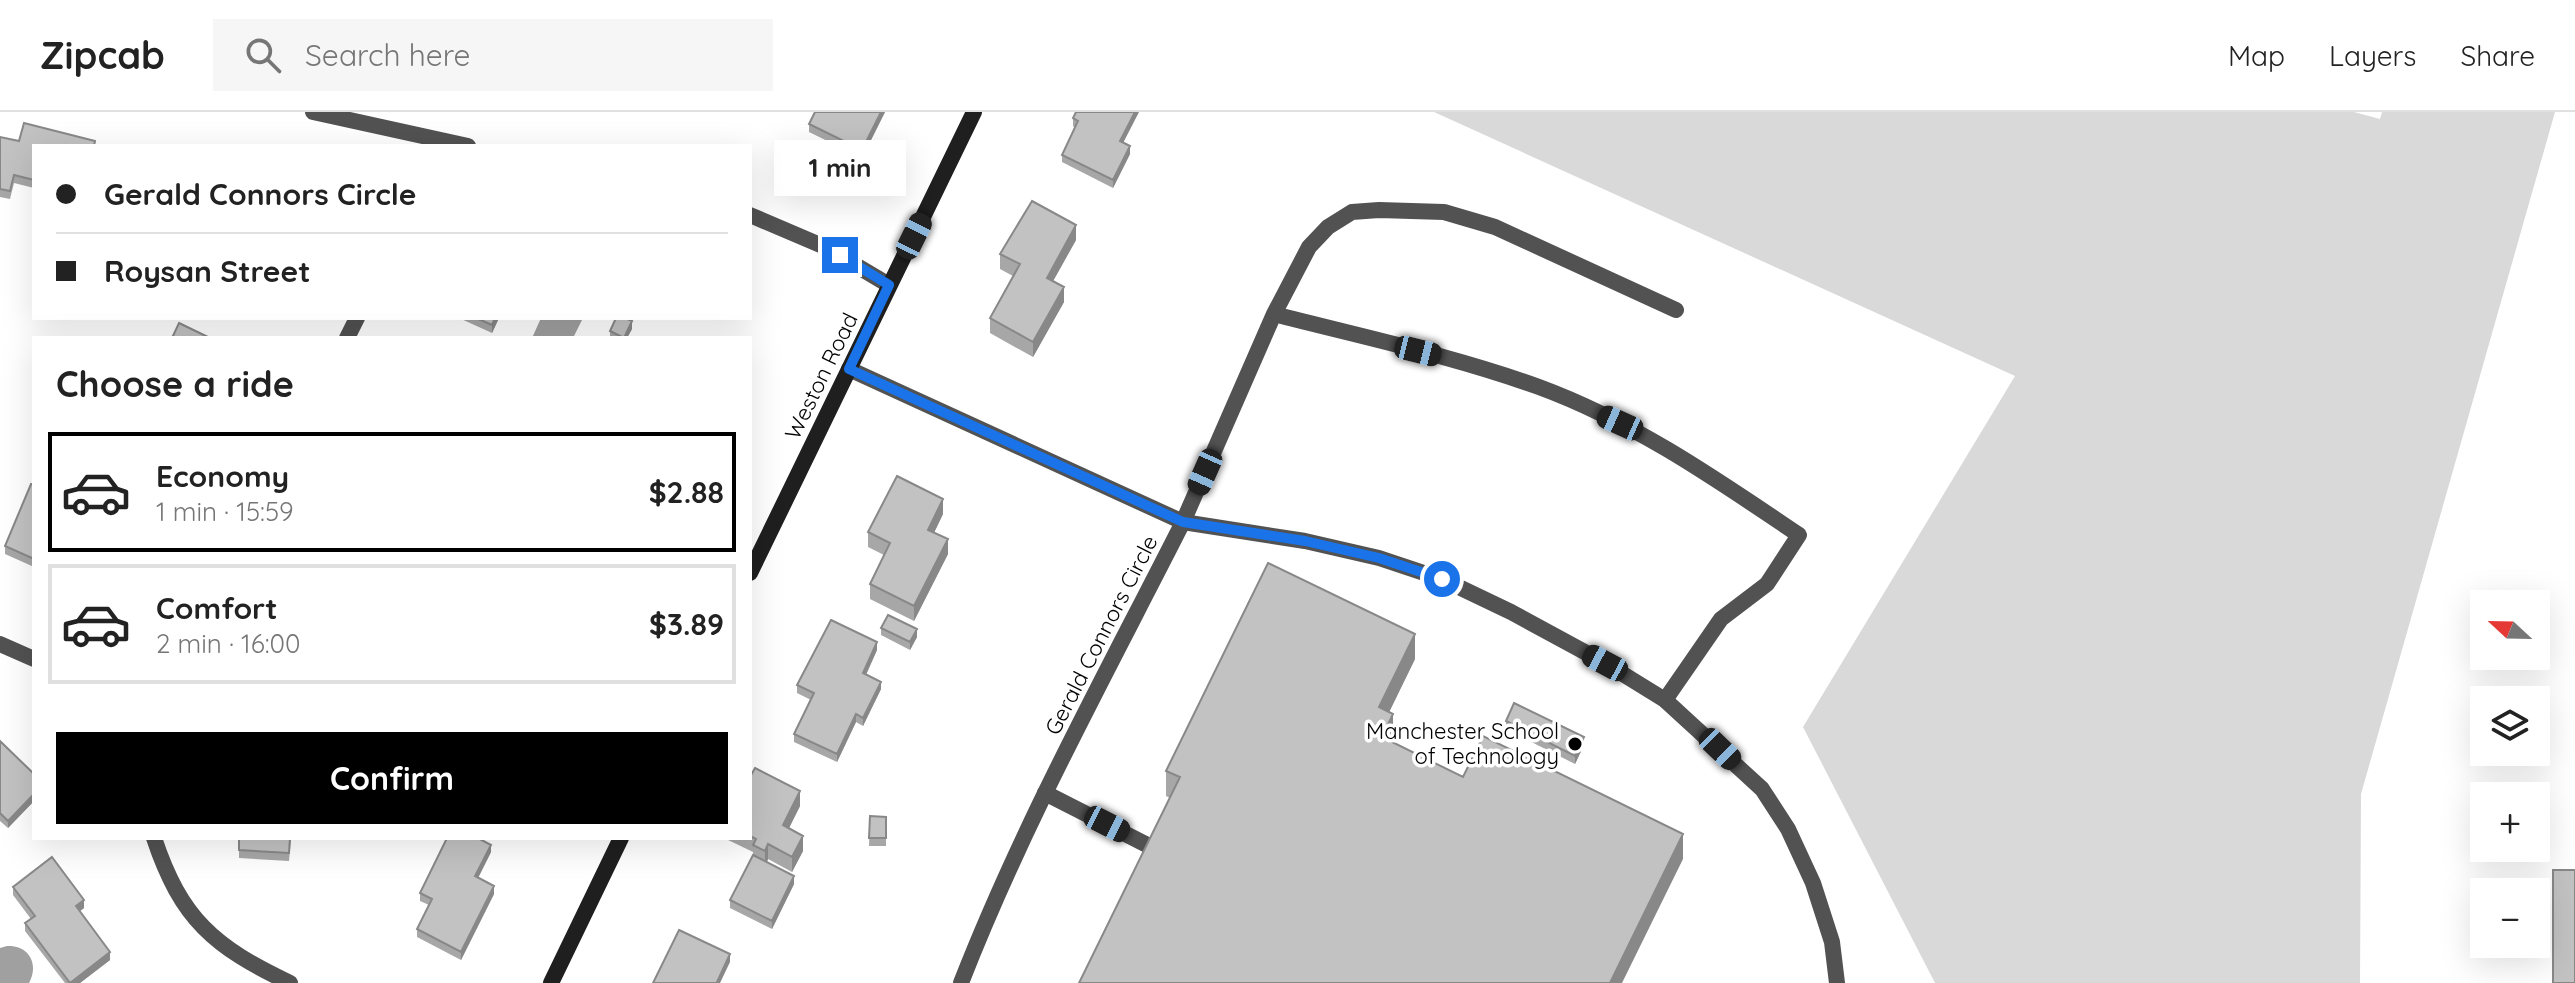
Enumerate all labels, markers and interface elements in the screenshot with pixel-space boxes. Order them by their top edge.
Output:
search box [213,19,773,91]
text: Zipcab [40,31,165,79]
icon: search [241,33,285,77]
text: Search here [305,36,471,74]
text: Map [2228,38,2285,73]
text: Layers [2329,38,2416,73]
text: Share [2460,38,2535,73]
callout: 1 min [774,139,906,195]
text: 1 min [809,151,872,184]
text: Gerald Connors Circle [104,175,416,213]
car [893,209,935,263]
route end [822,237,858,273]
text: Roysan Street [104,252,311,290]
street label: Weston Road [778,308,864,444]
car [1392,334,1444,368]
text: Choose a ride [56,361,294,406]
car [1593,402,1647,444]
car [1184,445,1226,499]
icon: car [60,456,132,528]
text: Economy [156,457,289,495]
text: $2.88 [649,473,724,511]
text: 1 min · 15:59 [156,495,294,528]
street label: Gerald Connors Circle [1039,530,1163,740]
route start [1424,561,1460,597]
icon: car [60,588,132,660]
text: Comfort [156,589,277,627]
north arrow [2470,590,2550,670]
map controls [2470,590,2550,958]
text: $3.89 [649,605,724,643]
text: 2 min · 16:00 [156,627,300,660]
car [1578,641,1632,685]
button: layers [2470,686,2550,766]
place label: Manchester School of Technology [1366,717,1559,770]
car [1694,724,1746,774]
button: Confirm [56,732,728,824]
marker: Manchester School of Technology [1566,735,1584,753]
button: + [2470,782,2550,862]
car [1080,802,1134,846]
button: − [2470,878,2550,958]

